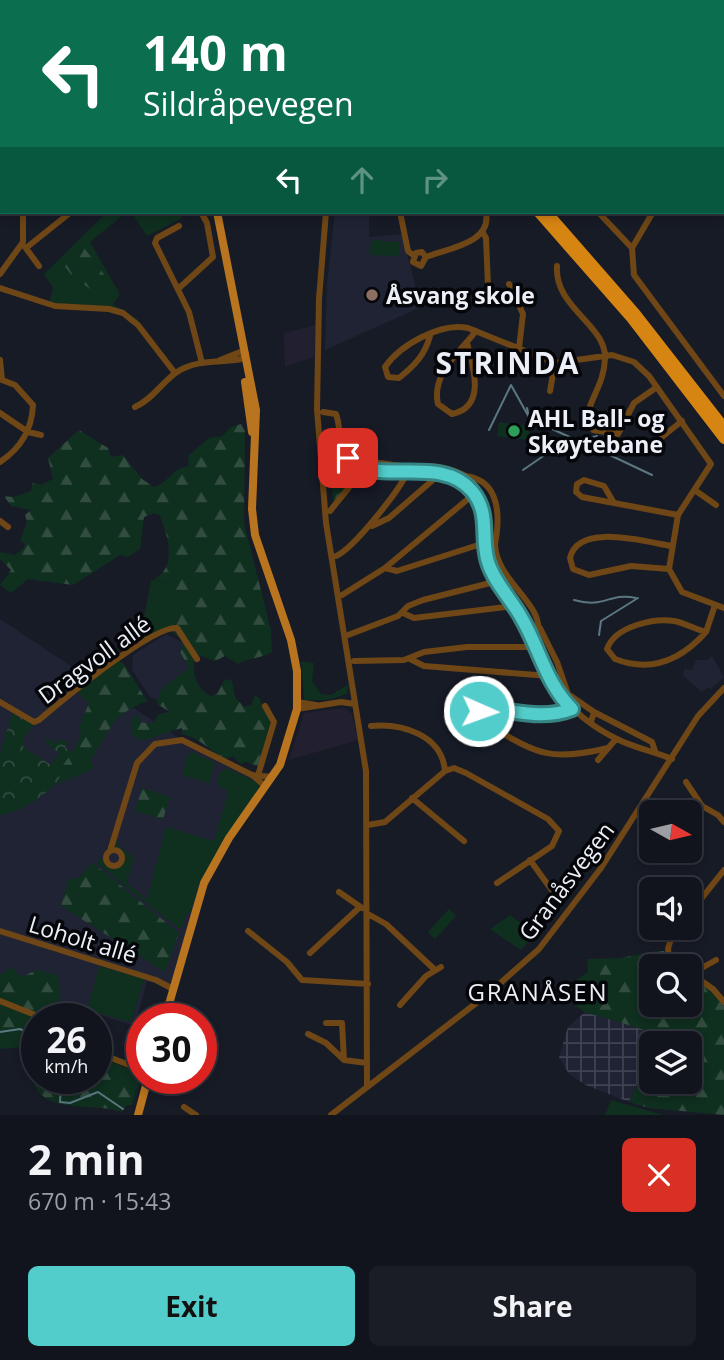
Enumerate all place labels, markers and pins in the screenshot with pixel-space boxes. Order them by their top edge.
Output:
place label: Åsvang skole [386,279,535,311]
marker: Åsvang skole [364,287,380,303]
place label: AHL Ball- og Skøytebane [528,402,664,460]
marker: AHL Ball- og Skøytebane [506,423,522,439]
pin [318,428,378,488]

